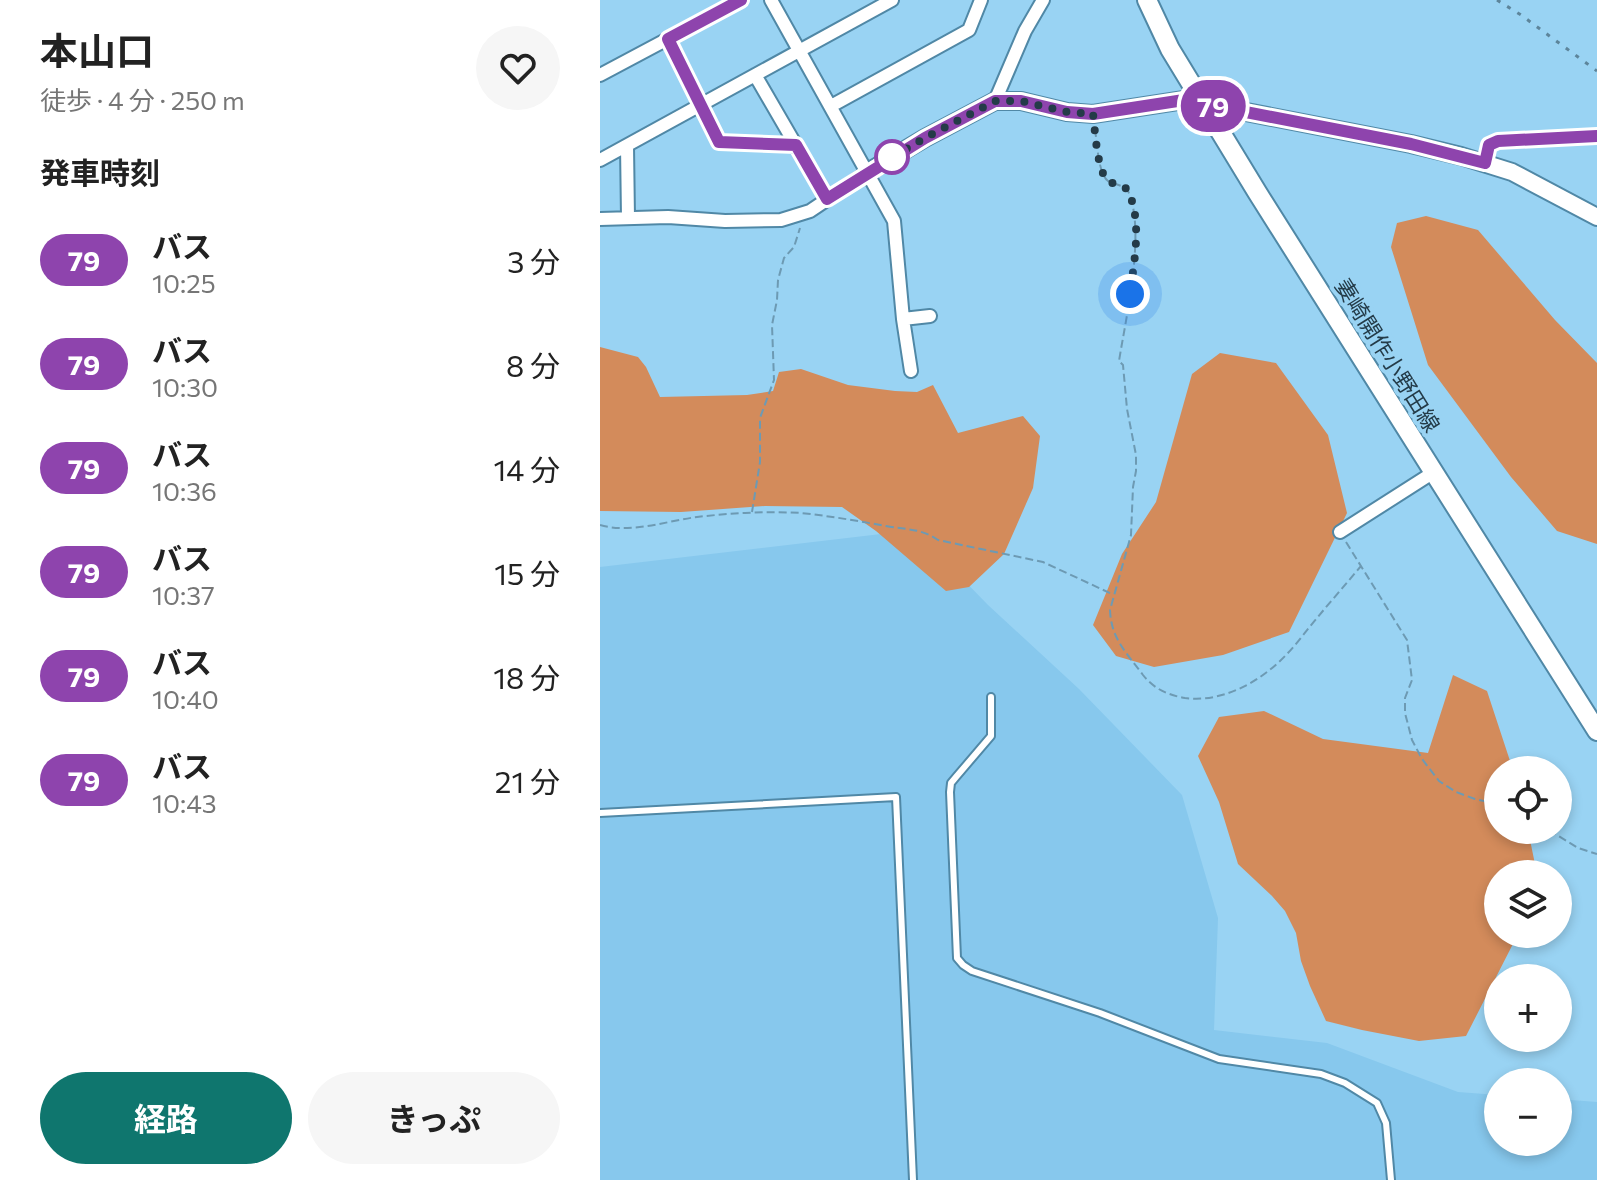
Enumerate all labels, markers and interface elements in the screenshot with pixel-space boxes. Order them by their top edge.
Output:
text: 本山口 [40,26,154,73]
button: heart [476,26,560,110]
line badge: 79 [1177,80,1249,132]
text: 徒歩 · 4 分 · 250 m [40,84,245,115]
text: 79 [1197,89,1229,123]
unlabelled marker [875,140,909,174]
text: 発車時刻 [40,153,160,190]
text: バス [152,227,212,264]
text: 3 分 [507,242,560,279]
text: 79 [68,243,100,277]
text: 10:25 [152,267,216,298]
street label: 妻崎開作小野田線 [1330,273,1446,437]
your location [1110,274,1150,314]
text: バス [152,331,212,368]
text: 8 分 [506,346,560,383]
text: 79 [68,347,100,381]
text: 10:30 [152,371,218,402]
text: バス [152,435,212,472]
text: 14 分 [493,450,560,487]
text: 79 [68,451,100,485]
text: 10:36 [152,475,217,506]
text: バス [152,539,212,576]
text: 15 分 [494,554,560,591]
text: 79 [68,555,100,589]
text: 10:37 [152,579,215,610]
text: バス [152,643,212,680]
text: 18 分 [493,658,560,695]
text: 79 [68,659,100,693]
text: 10:40 [152,683,219,714]
text: バス [152,747,212,784]
map controls [1484,756,1572,1156]
button: locate [1484,756,1572,844]
text: 21 分 [495,762,560,799]
text: 79 [68,763,100,797]
text: 10:43 [152,787,217,818]
button: layers [1484,860,1572,948]
button: + [1484,964,1572,1052]
button: − [1484,1068,1572,1156]
button: 経路 [40,1072,292,1164]
button: きっぷ [308,1072,560,1164]

